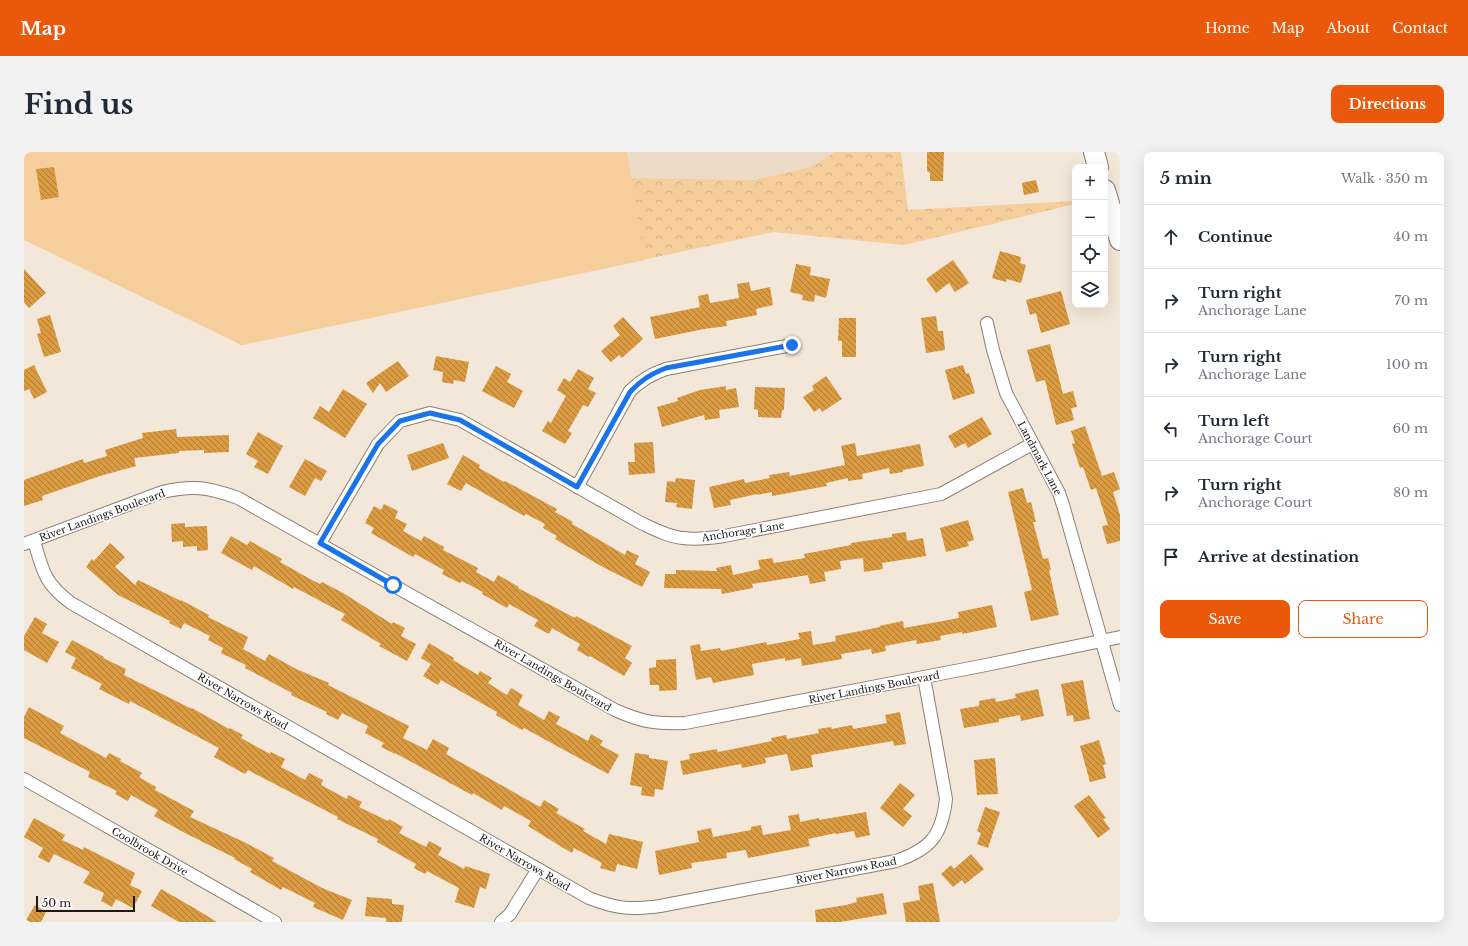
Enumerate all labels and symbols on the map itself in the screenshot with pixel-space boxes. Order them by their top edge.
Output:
route end [783,336,801,354]
street label: Landmark Lane [1015,419,1065,498]
street label: River Landings Boulevard [37,487,167,544]
street label: Anchorage Lane [700,518,786,545]
route start [384,576,402,594]
street label: River Landings Boulevard [492,637,614,714]
street label: River Landings Boulevard [808,668,941,707]
street label: River Narrows Road [195,670,291,733]
street label: Coolbrook Drive [109,824,191,879]
street label: River Narrows Road [477,831,573,894]
street label: River Narrows Road [794,854,898,887]
scale bar [36,894,135,913]

